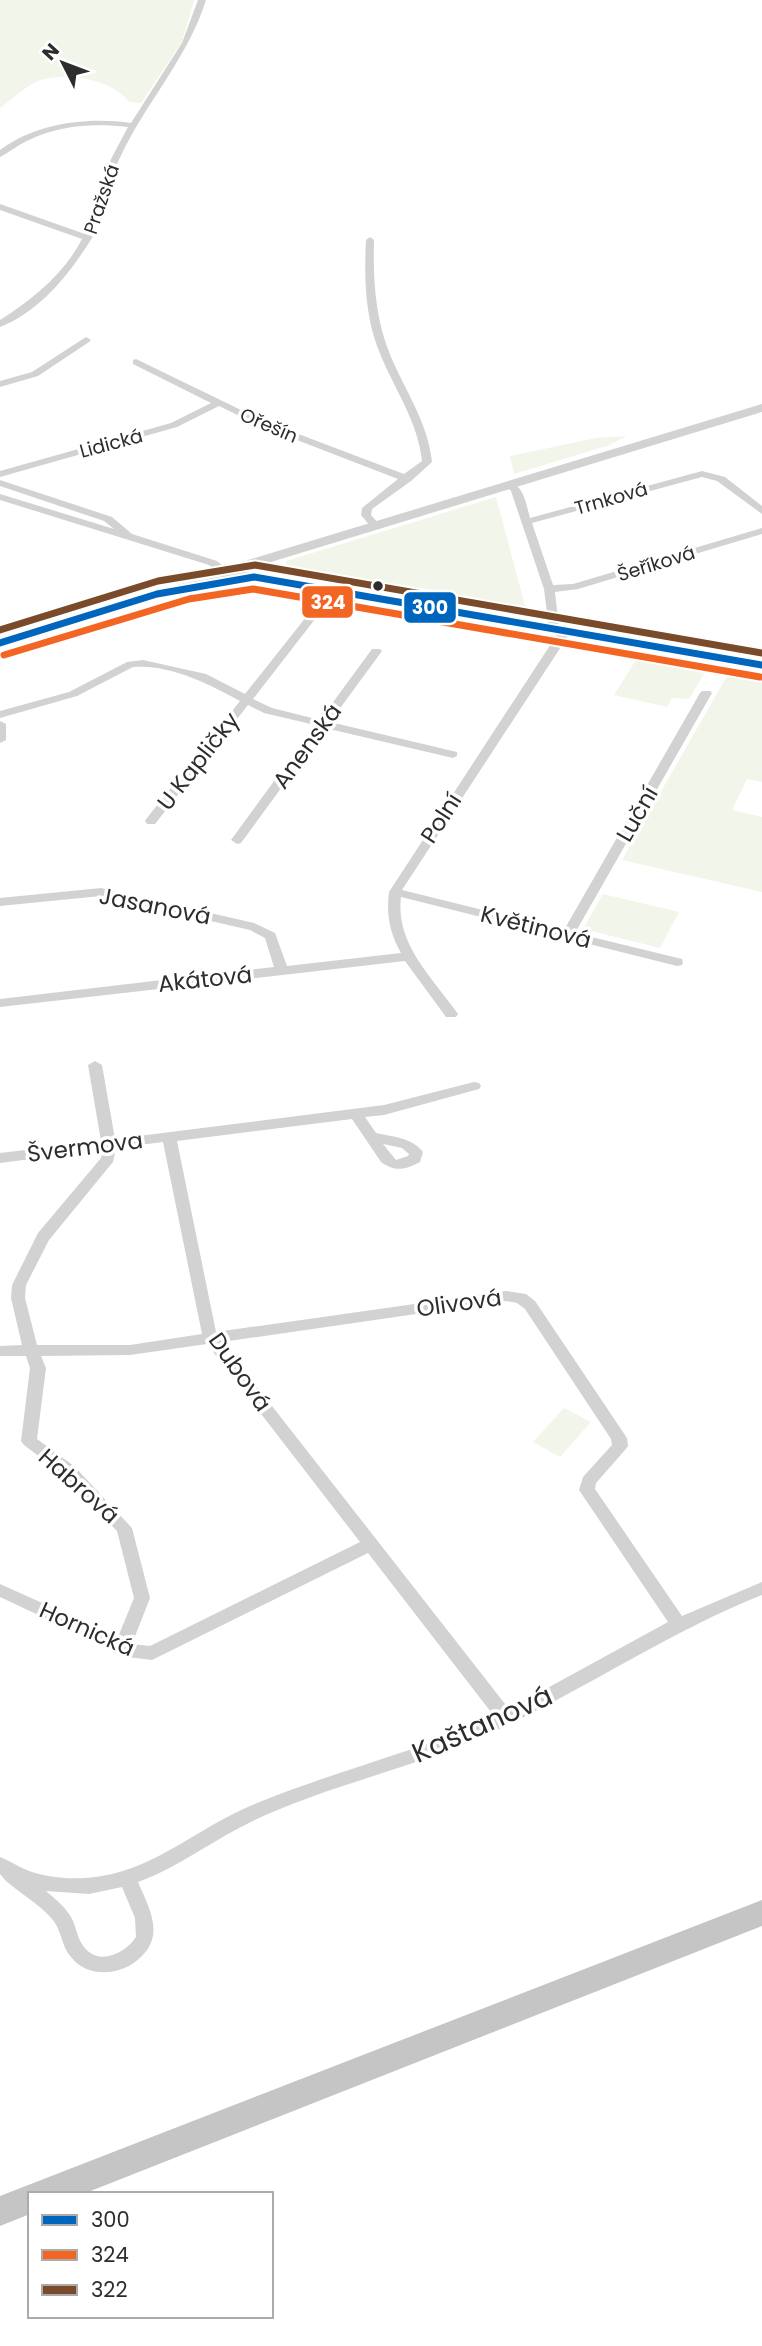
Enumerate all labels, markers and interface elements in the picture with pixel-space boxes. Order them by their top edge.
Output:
north arrow [28,28,98,98]
text: N [36,38,66,66]
street label: Pražská [77,161,126,238]
street label: Ořešín [236,401,302,450]
street label: Lidická [76,422,146,465]
street label: Trnková [571,475,651,522]
street label: Šeříková [614,539,698,588]
unlabelled marker [371,579,385,593]
line badge: 324 [301,585,354,619]
text: 324 [310,589,346,616]
line badge: 300 [403,591,457,624]
text: 300 [412,594,448,621]
street label: Anenská [265,697,349,795]
street label: U Kapličky [149,705,247,817]
street label: Luční [608,780,666,848]
street label: Polní [413,786,469,849]
street label: Jasanová [96,879,214,933]
street label: Květinová [477,898,595,956]
street label: Akátová [156,958,254,1000]
street label: Švermova [25,1124,145,1170]
street label: Olivová [414,1281,504,1325]
street label: Dubová [201,1326,279,1418]
street label: Habrová [32,1441,126,1531]
street label: Hornická [34,1594,140,1664]
street label: Kaštanová [406,1676,559,1773]
legend [28,2192,273,2318]
text: 300 [91,2205,130,2234]
text: 324 [91,2240,129,2269]
text: 322 [91,2275,128,2304]

